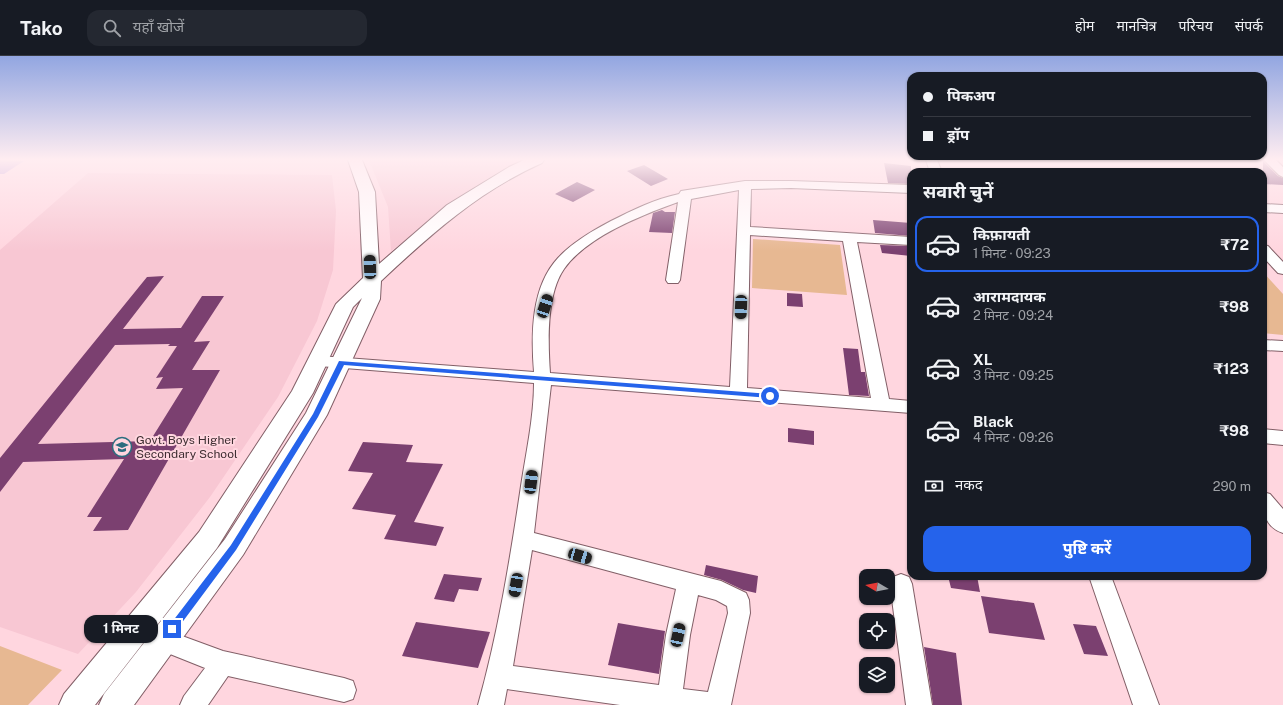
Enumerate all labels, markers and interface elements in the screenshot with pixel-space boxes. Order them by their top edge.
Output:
search box [87,10,367,46]
text: Tako [20,17,63,39]
icon: search [101,17,123,39]
text: यहाँ खोजें [133,18,184,35]
text: होम [1075,18,1094,34]
text: मानचित्र [1116,18,1157,34]
text: परिचय [1179,18,1213,34]
text: संपर्क [1235,18,1263,34]
text: पिकअप [947,87,995,104]
text: ड्रॉप [947,126,969,143]
text: सवारी चुनें [923,181,993,202]
icon: car [925,226,961,262]
text: किफ़ायती [973,226,1030,243]
text: ₹72 [1220,236,1249,253]
text: 1 मिनट · 09:23 [973,246,1051,261]
car [364,255,376,279]
icon: car [925,288,961,324]
text: आरामदायक [973,288,1046,305]
car [536,293,554,319]
car [735,295,747,319]
text: ₹98 [1219,298,1249,315]
text: 2 मिनट · 09:24 [973,308,1053,323]
icon: car [925,350,961,386]
text: XL [973,351,992,368]
text: ₹123 [1213,360,1249,377]
text: 3 मिनट · 09:25 [973,368,1054,383]
route start [761,387,779,405]
icon: car [925,412,961,448]
text: Black [973,413,1013,430]
text: ₹98 [1219,422,1249,439]
text: 4 मिनट · 09:26 [973,430,1053,445]
place label: Govt. Boys Higher Secondary School [136,433,238,461]
school or university icon: Govt. Boys Higher Secondary School [111,436,133,458]
car [524,469,538,495]
icon: cash [923,475,945,497]
text: नकद [955,476,983,493]
text: 290 m [1213,479,1251,494]
button: पुष्टि करें [923,526,1251,572]
car [567,547,593,565]
north arrow [859,569,895,605]
map controls [859,569,895,693]
car [508,572,524,598]
button: locate [859,613,895,649]
callout: 1 मिनट [84,615,158,643]
route end [163,620,181,638]
text: 1 मिनट [103,621,139,636]
car [670,622,686,648]
button: layers [859,657,895,693]

